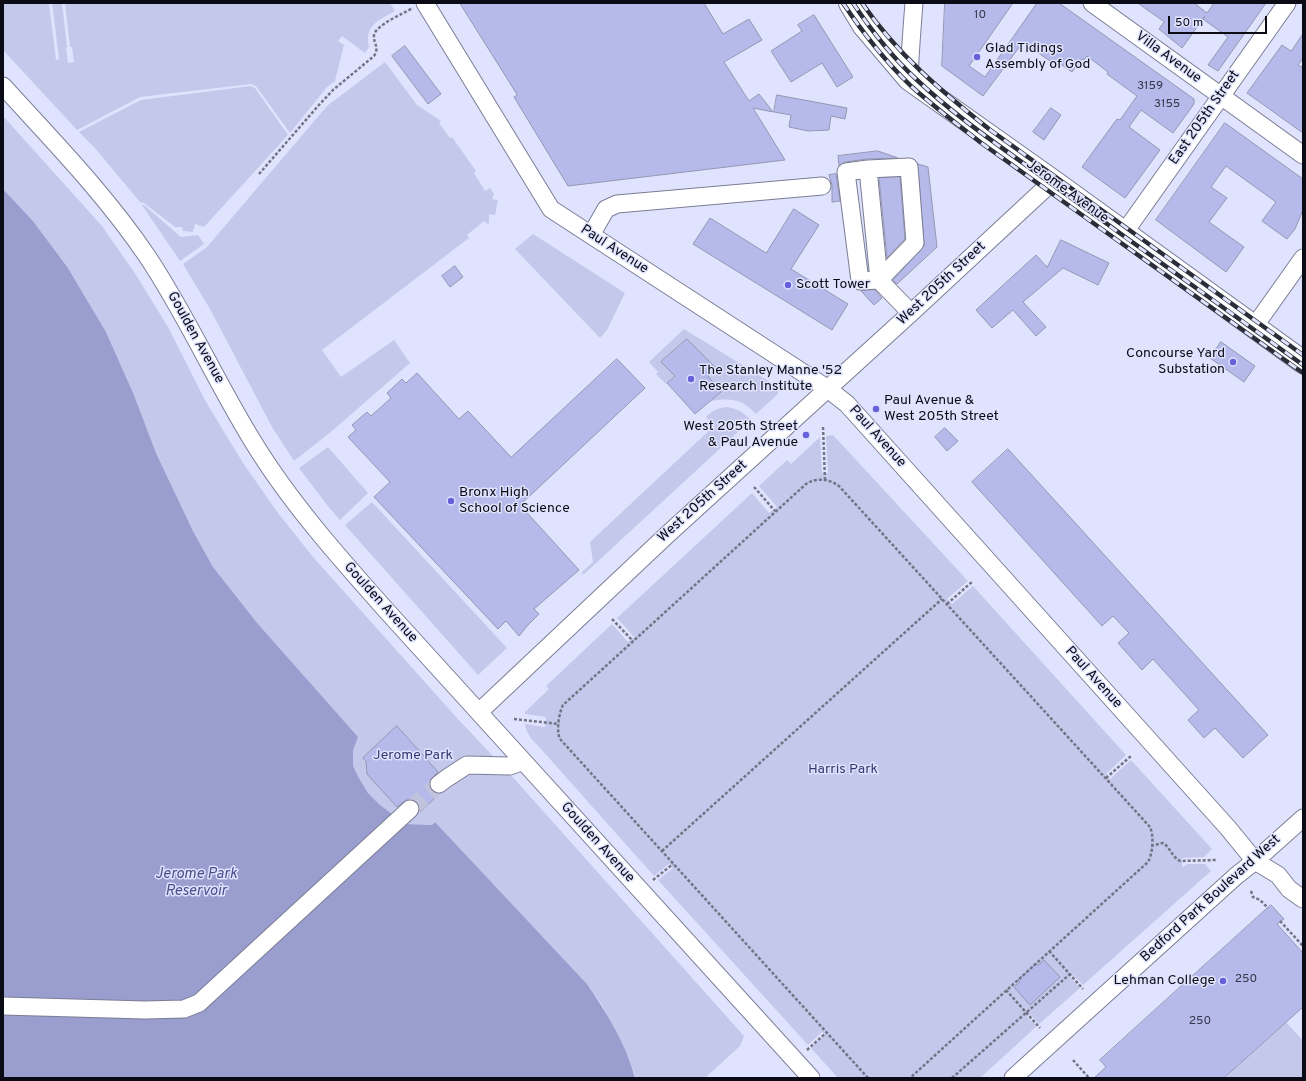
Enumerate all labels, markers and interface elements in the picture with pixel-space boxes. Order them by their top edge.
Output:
scale bar [1170,8,1269,34]
house number: 10 [974,9,986,23]
text: 50 m [1175,15,1203,31]
street label: Villa Avenue [1132,28,1204,88]
place label: Glad Tidings Assembly of God [985,41,1090,74]
marker: Glad Tidings Assembly of God [972,52,982,62]
street label: East 205th Street [1166,67,1244,169]
house number: 3159 [1137,80,1163,94]
house number: 3155 [1154,98,1180,112]
street label: Jerome Avenue [1022,156,1112,228]
street label: Paul Avenue [577,222,651,278]
street label: West 205th Street [894,239,990,329]
place label: Scott Tower [796,277,870,293]
marker: Scott Tower [783,280,793,290]
street label: Goulden Avenue [163,289,227,387]
place label: Concourse Yard Substation [1126,346,1225,378]
marker: Concourse Yard Substation [1228,357,1238,367]
place label: The Stanley Manne '52 Research Institute [699,363,842,396]
marker: The Stanley Manne '52 Research Institute [686,374,696,384]
place label: Paul Avenue & West 205th Street [884,393,999,426]
street label: Paul Avenue [845,403,909,471]
marker: Paul Avenue & West 205th Street [871,404,881,414]
place label: West 205th Street & Paul Avenue [683,419,798,452]
marker: West 205th Street & Paul Avenue [801,430,811,440]
street label: West 205th Street [655,457,751,547]
place label: Bronx High School of Science [459,485,570,518]
marker: Bronx High School of Science [446,496,456,506]
street label: Goulden Avenue [339,559,421,647]
street label: Paul Avenue [1061,644,1125,712]
park label: Jerome Park [373,748,453,764]
park label: Harris Park [808,762,878,778]
street label: Goulden Avenue [556,799,638,887]
street label: Bedford Park Boulevard West [1138,832,1284,966]
water label: Jerome Park Reservoir [155,866,237,901]
place label: Lehman College [1114,973,1215,989]
house number: 250 [1235,973,1257,987]
marker: Lehman College [1218,976,1228,986]
house number: 250 [1189,1015,1211,1029]

